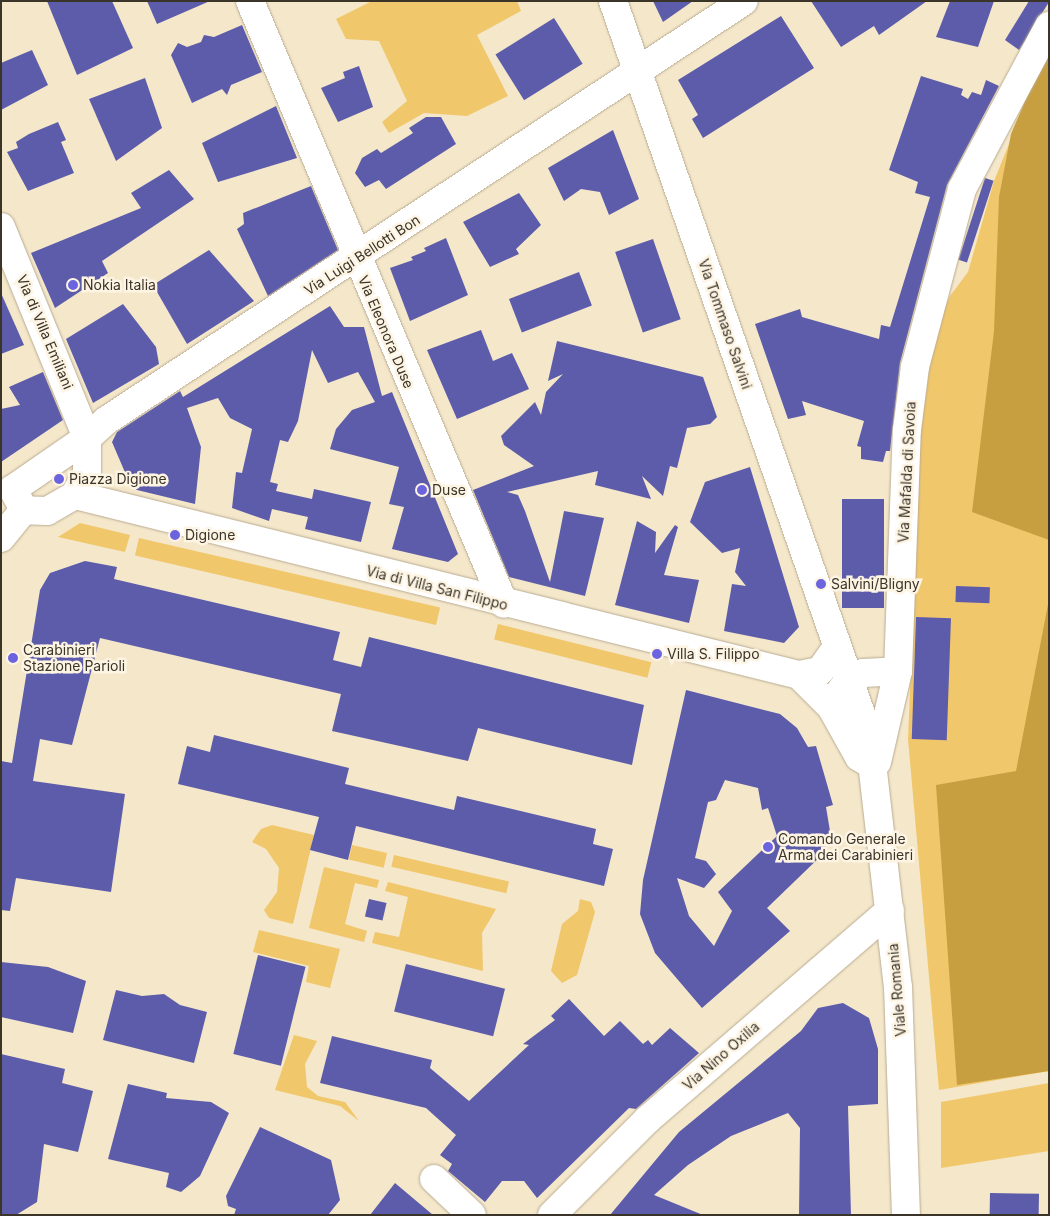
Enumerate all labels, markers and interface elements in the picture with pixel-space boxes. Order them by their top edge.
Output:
street label: Via Luigi Bellotti Bon [301,211,423,299]
street label: Via Tommaso Salvini [695,257,755,391]
street label: Via di Villa Emiliani [13,272,77,392]
street label: Via Eleonora Duse [355,273,417,391]
place label: Nokia Italia [83,277,156,293]
marker: Nokia Italia [67,279,79,291]
street label: Via Mafalda di Savoia [895,401,919,543]
place label: Piazza Digione [69,471,167,487]
marker: Piazza Digione [53,473,65,485]
place label: Duse [432,482,466,498]
marker: Duse [416,484,428,496]
place label: Digione [185,527,235,543]
marker: Digione [169,529,181,541]
street label: Via di Villa San Filippo [364,562,510,614]
place label: Salvini/Bligny [831,576,920,592]
marker: Salvini/Bligny [815,578,827,590]
place label: Carabinieri Stazione Parioli [23,642,125,674]
place label: Villa S. Filippo [667,646,760,662]
marker: Villa S. Filippo [651,648,663,660]
marker: Carabinieri Stazione Parioli [7,652,19,664]
place label: Comando Generale Arma dei Carabinieri [778,831,913,864]
marker: Comando Generale Arma dei Carabinieri [762,841,774,853]
street label: Viale Romania [885,943,909,1037]
street label: Via Nino Oxilia [679,1018,763,1094]

